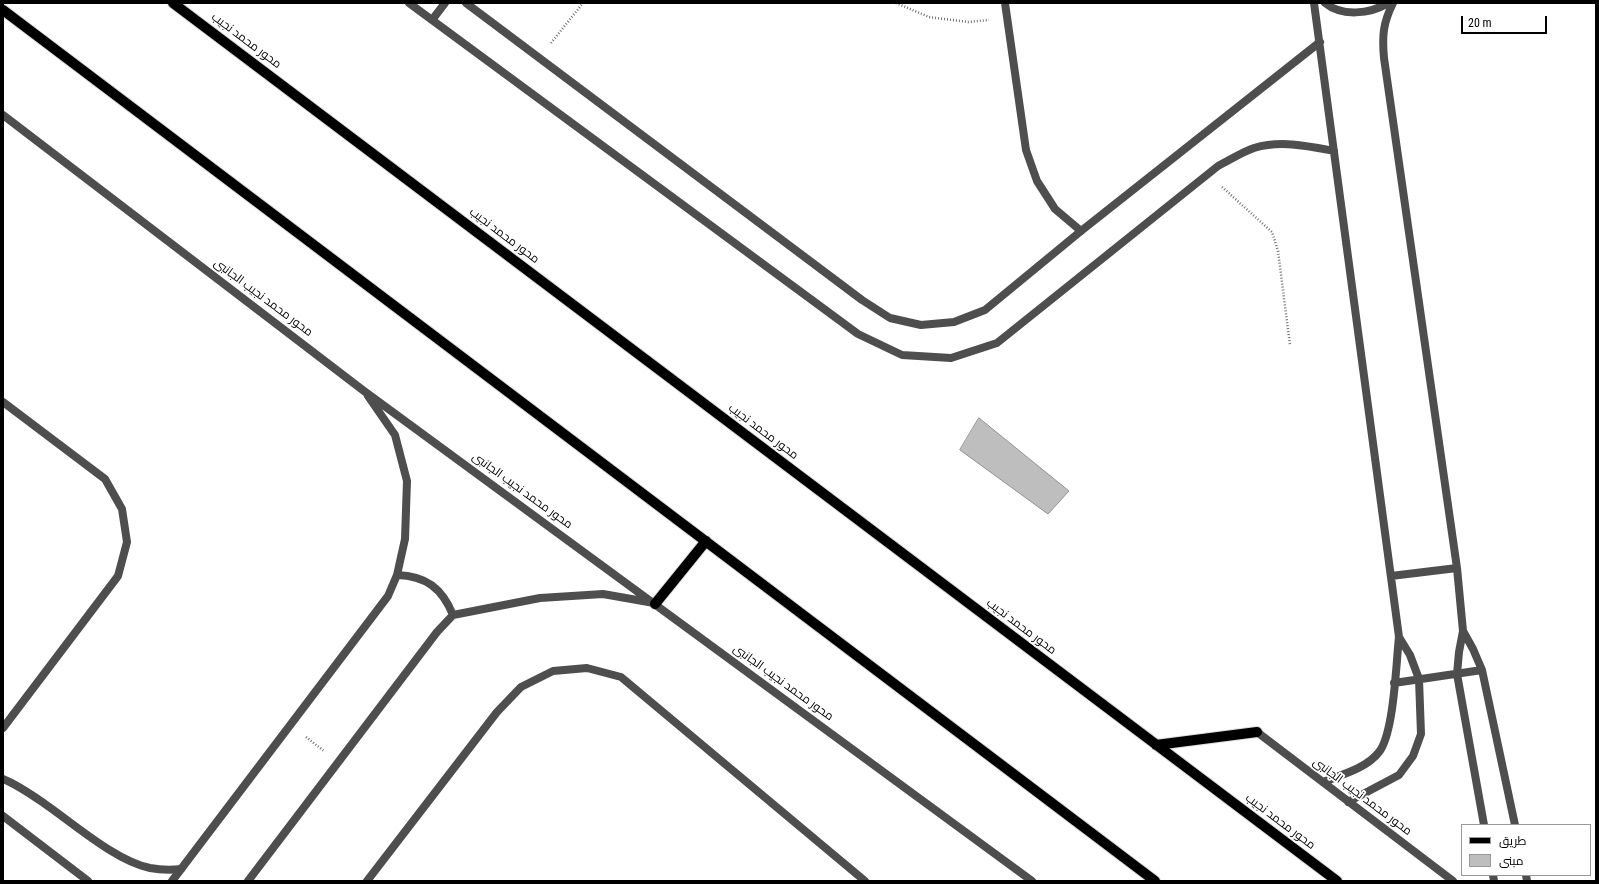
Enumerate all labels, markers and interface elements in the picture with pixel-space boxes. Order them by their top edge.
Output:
scale bar [1463,8,1549,34]
street label: محور محمد نجيب [208,10,284,72]
text: 20 m [1468,16,1492,30]
street label: محور محمد نجيب [466,205,542,267]
street label: محور محمد نجيب الجانبى [211,256,315,340]
street label: محور محمد نجيب [725,401,801,463]
street label: محور محمد نجيب الجانبى [469,450,575,532]
street label: محور محمد نجيب [983,596,1059,658]
street label: محور محمد نجيب الجانبى [730,642,836,724]
street label: محور محمد نجيب الجانبى [1310,755,1414,839]
street label: محور محمد نجيب [1242,791,1318,853]
legend [1461,824,1591,876]
text: طريق [1499,834,1526,848]
text: مبنى [1499,854,1524,868]

